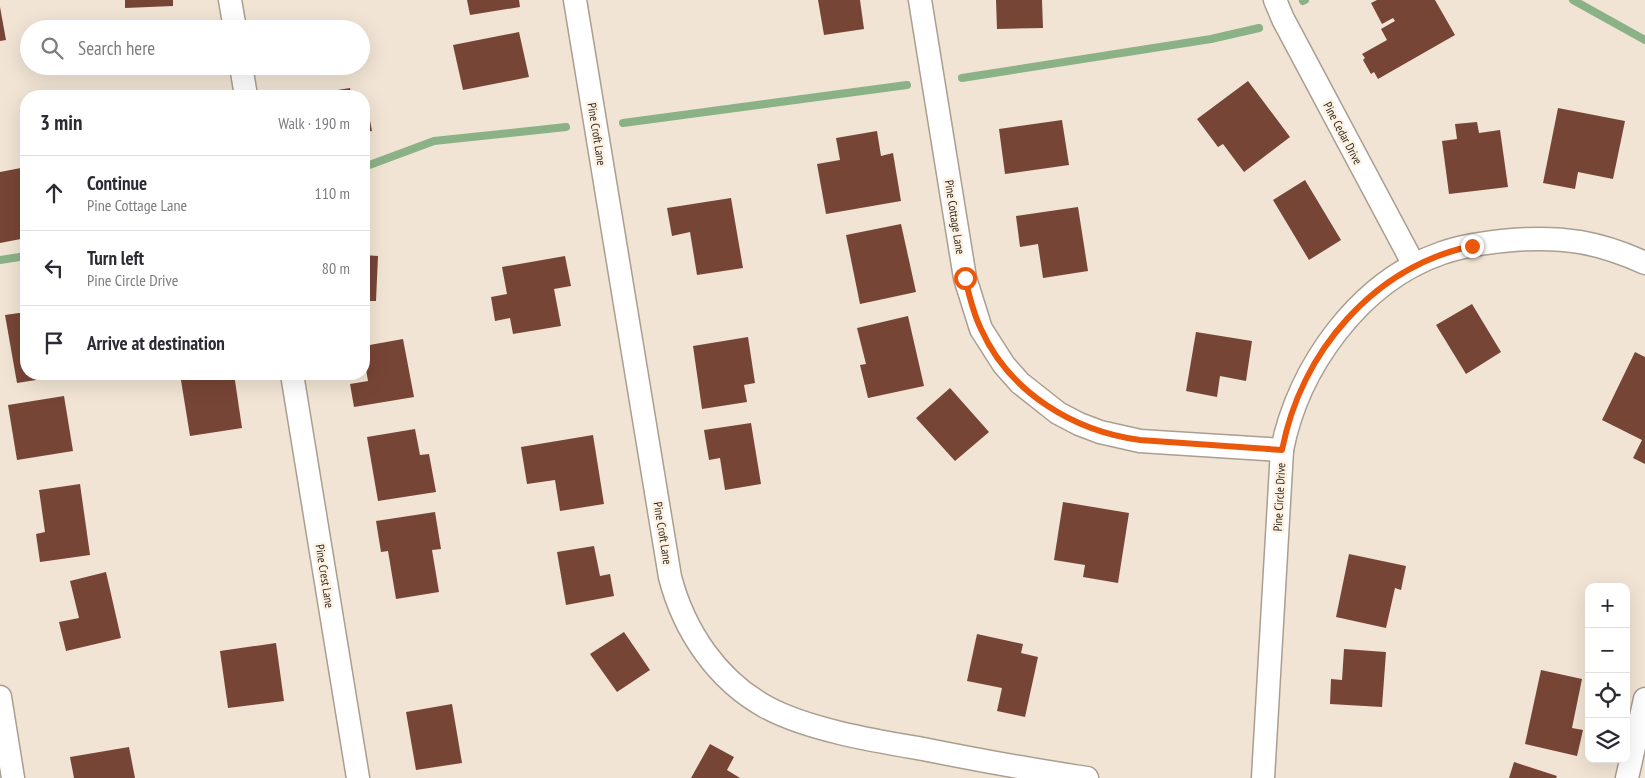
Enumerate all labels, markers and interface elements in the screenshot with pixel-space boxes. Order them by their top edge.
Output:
search box [20,20,370,75]
icon: search [38,34,66,62]
text: Search here [78,36,155,60]
street label: Pine Cedar Drive [1320,99,1366,167]
street label: Pine Croft Lane [585,102,609,166]
text: 3 min [40,109,82,136]
text: Walk · 190 m [278,113,350,133]
text: Continue [87,171,147,195]
icon: ahead [40,179,68,207]
street label: Pine Cottage Lane [942,179,968,255]
text: 110 m [315,183,350,203]
text: Pine Cottage Lane [87,195,187,215]
route end [1461,235,1484,258]
text: Turn left [87,246,144,270]
icon: left [40,254,68,282]
text: 80 m [322,258,350,278]
route start [954,267,977,290]
text: Pine Circle Drive [87,270,178,290]
icon: arrive [40,329,68,357]
text: Arrive at destination [87,331,225,355]
street label: Pine Circle Drive [1270,462,1288,532]
street label: Pine Croft Lane [651,501,675,565]
street label: Pine Crest Lane [313,543,337,609]
map controls [1585,583,1630,763]
button: + [1585,583,1630,628]
button: − [1585,628,1630,673]
button: locate [1585,673,1630,718]
button: layers [1585,718,1630,763]

